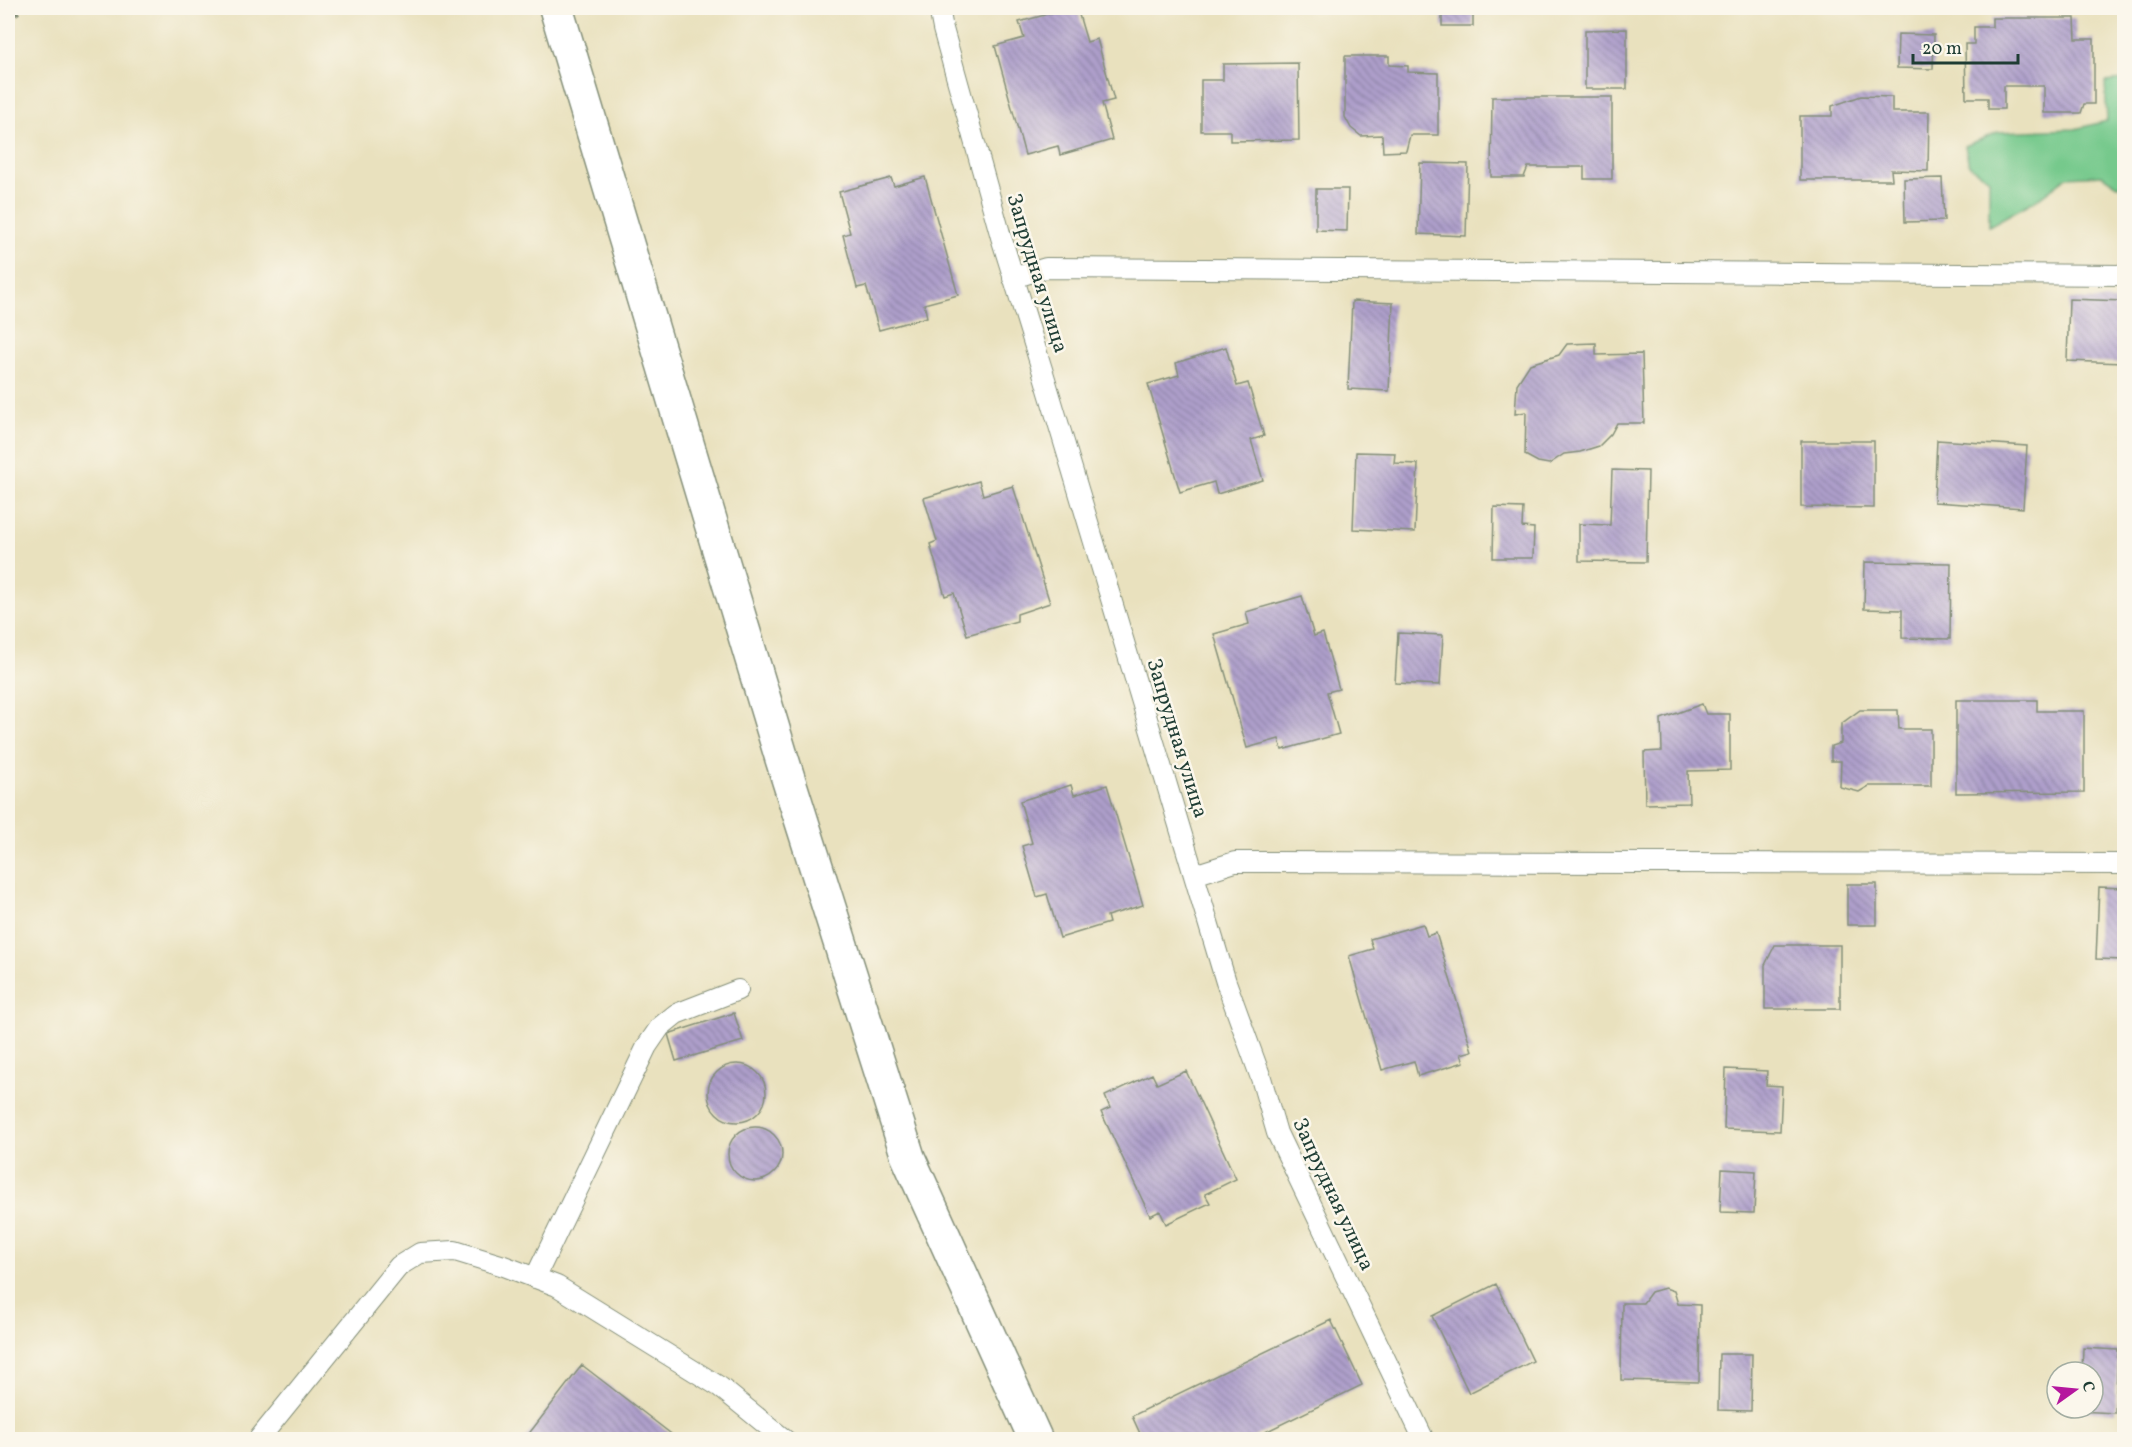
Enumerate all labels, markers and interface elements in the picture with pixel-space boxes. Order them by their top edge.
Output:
scale bar [1913,27,2018,65]
text: 20 m [1922,37,1962,62]
street label: Запрудная улица [999,190,1075,357]
street label: Запрудная улица [1139,655,1215,822]
street label: Запрудная улица [1285,1114,1381,1276]
north arrow [2045,1360,2105,1420]
text: С [2076,1379,2100,1394]

